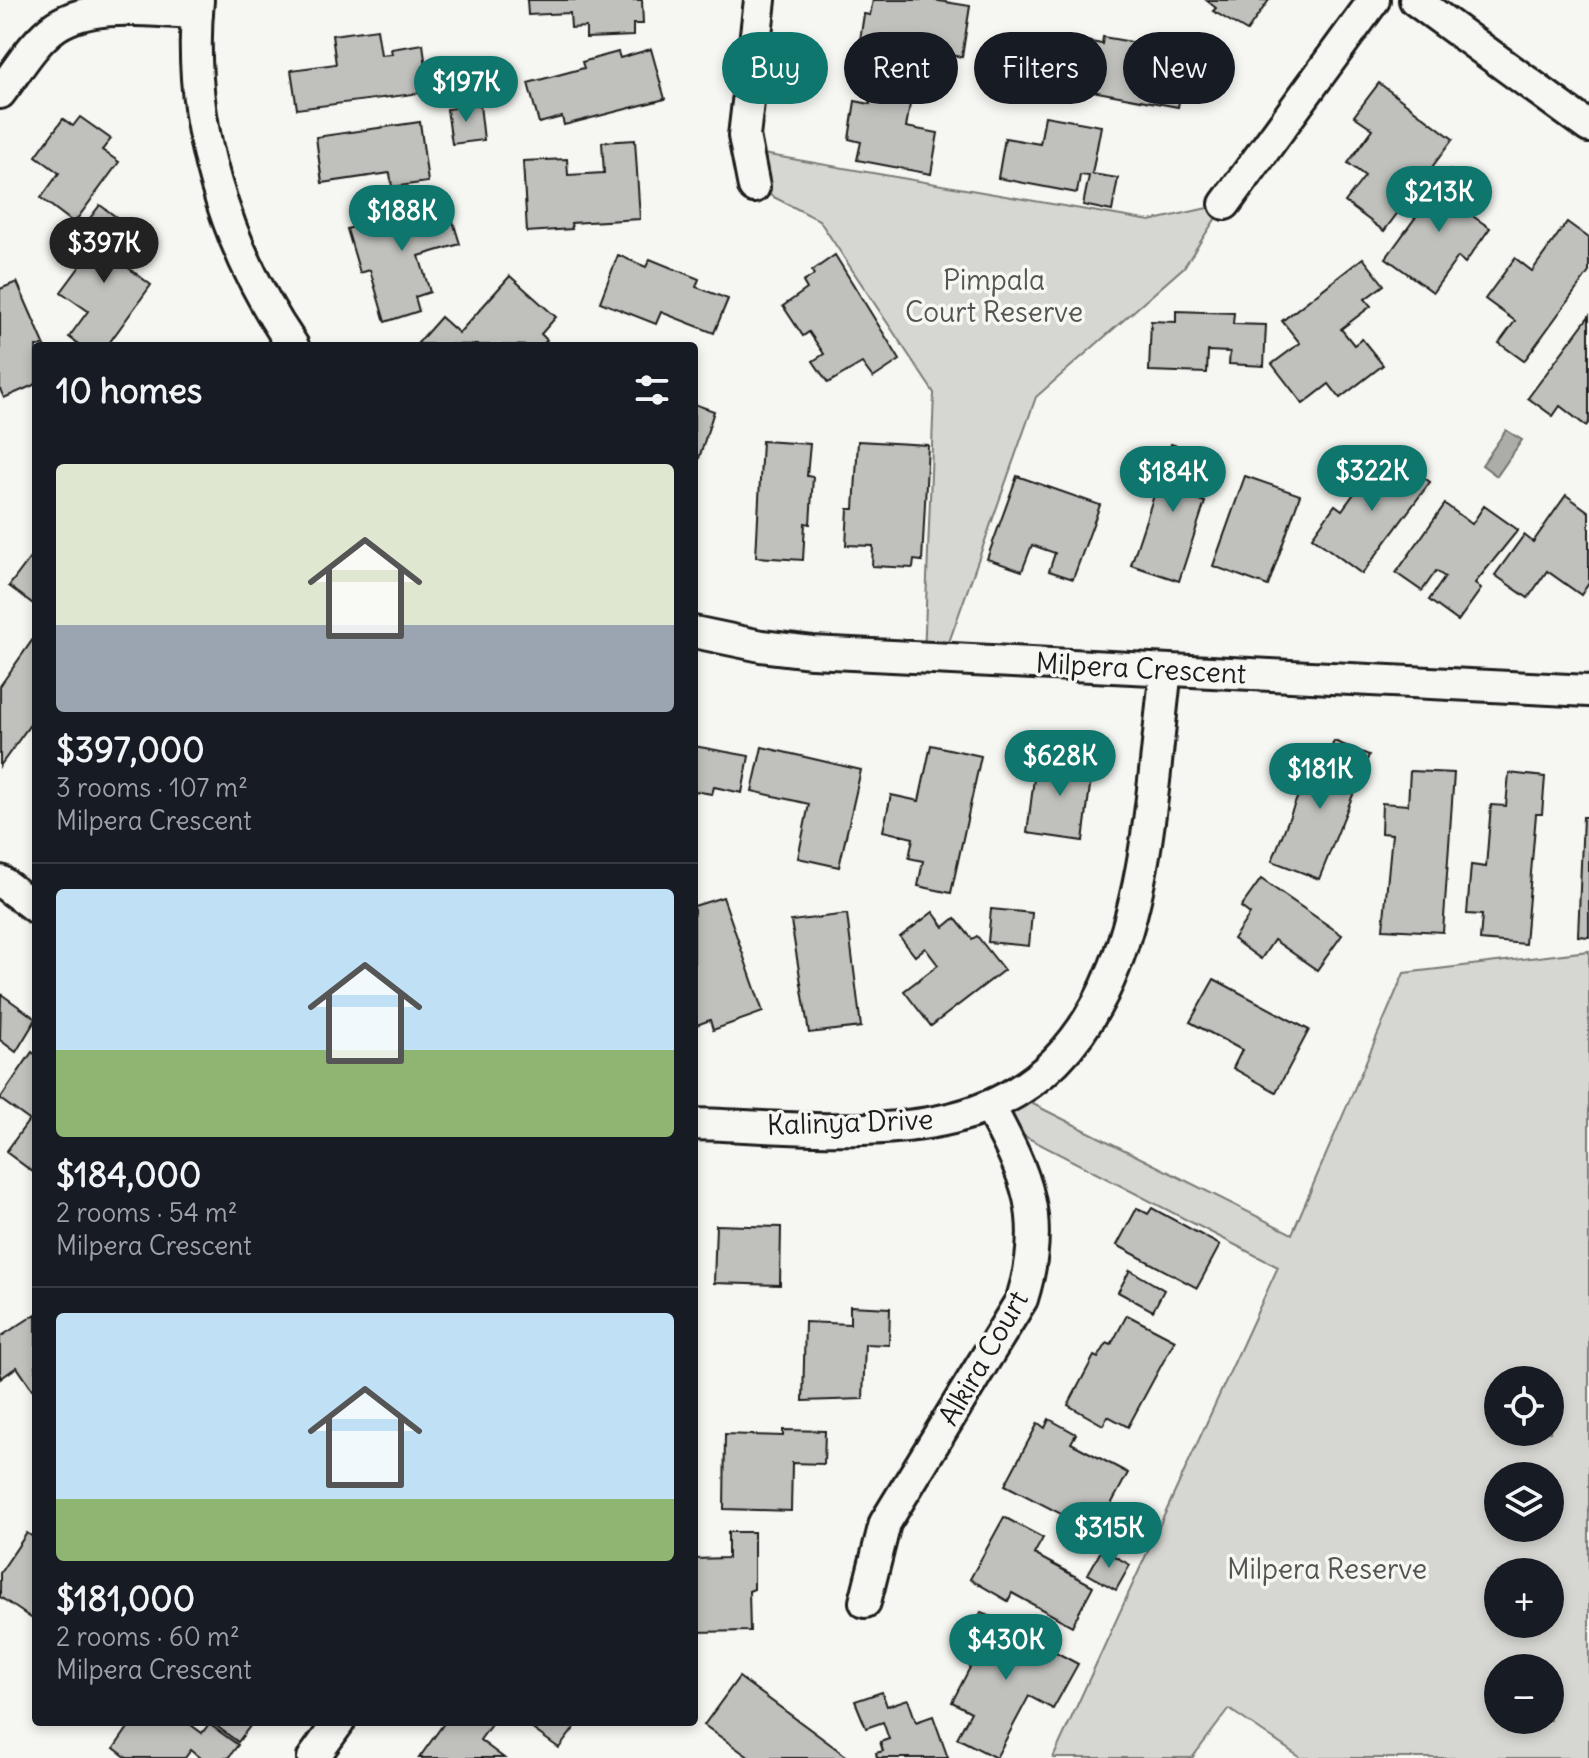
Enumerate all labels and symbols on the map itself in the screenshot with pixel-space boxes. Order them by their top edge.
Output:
pin: $197K [410,56,522,124]
pin: $213K [1383,166,1495,234]
pin: $188K [346,185,458,253]
pin: $397K [48,217,160,285]
park label: Pimpala Court Reserve [905,262,1083,330]
pin: $322K [1316,445,1428,513]
pin: $184K [1117,446,1229,514]
street label: Milpera Crescent [1035,645,1247,691]
pin: $628K [1004,730,1116,798]
pin: $181K [1264,743,1376,811]
street label: Kalinya Drive [766,1101,934,1143]
street label: Alkira Court [930,1284,1036,1432]
pin: $315K [1053,1502,1165,1570]
park label: Milpera Reserve [1227,1551,1427,1587]
pin: $430K [950,1614,1062,1682]

